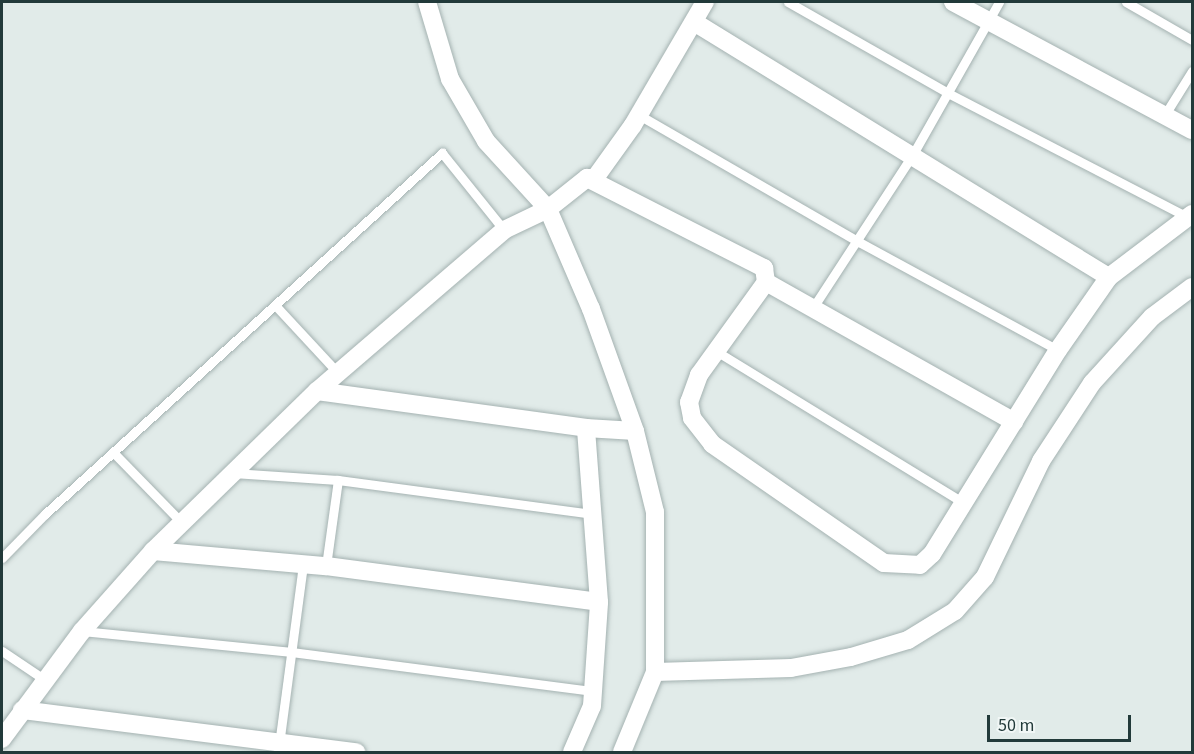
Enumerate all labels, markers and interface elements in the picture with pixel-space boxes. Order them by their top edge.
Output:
scale bar [990,703,1134,741]
text: 50 m [998,713,1034,738]

